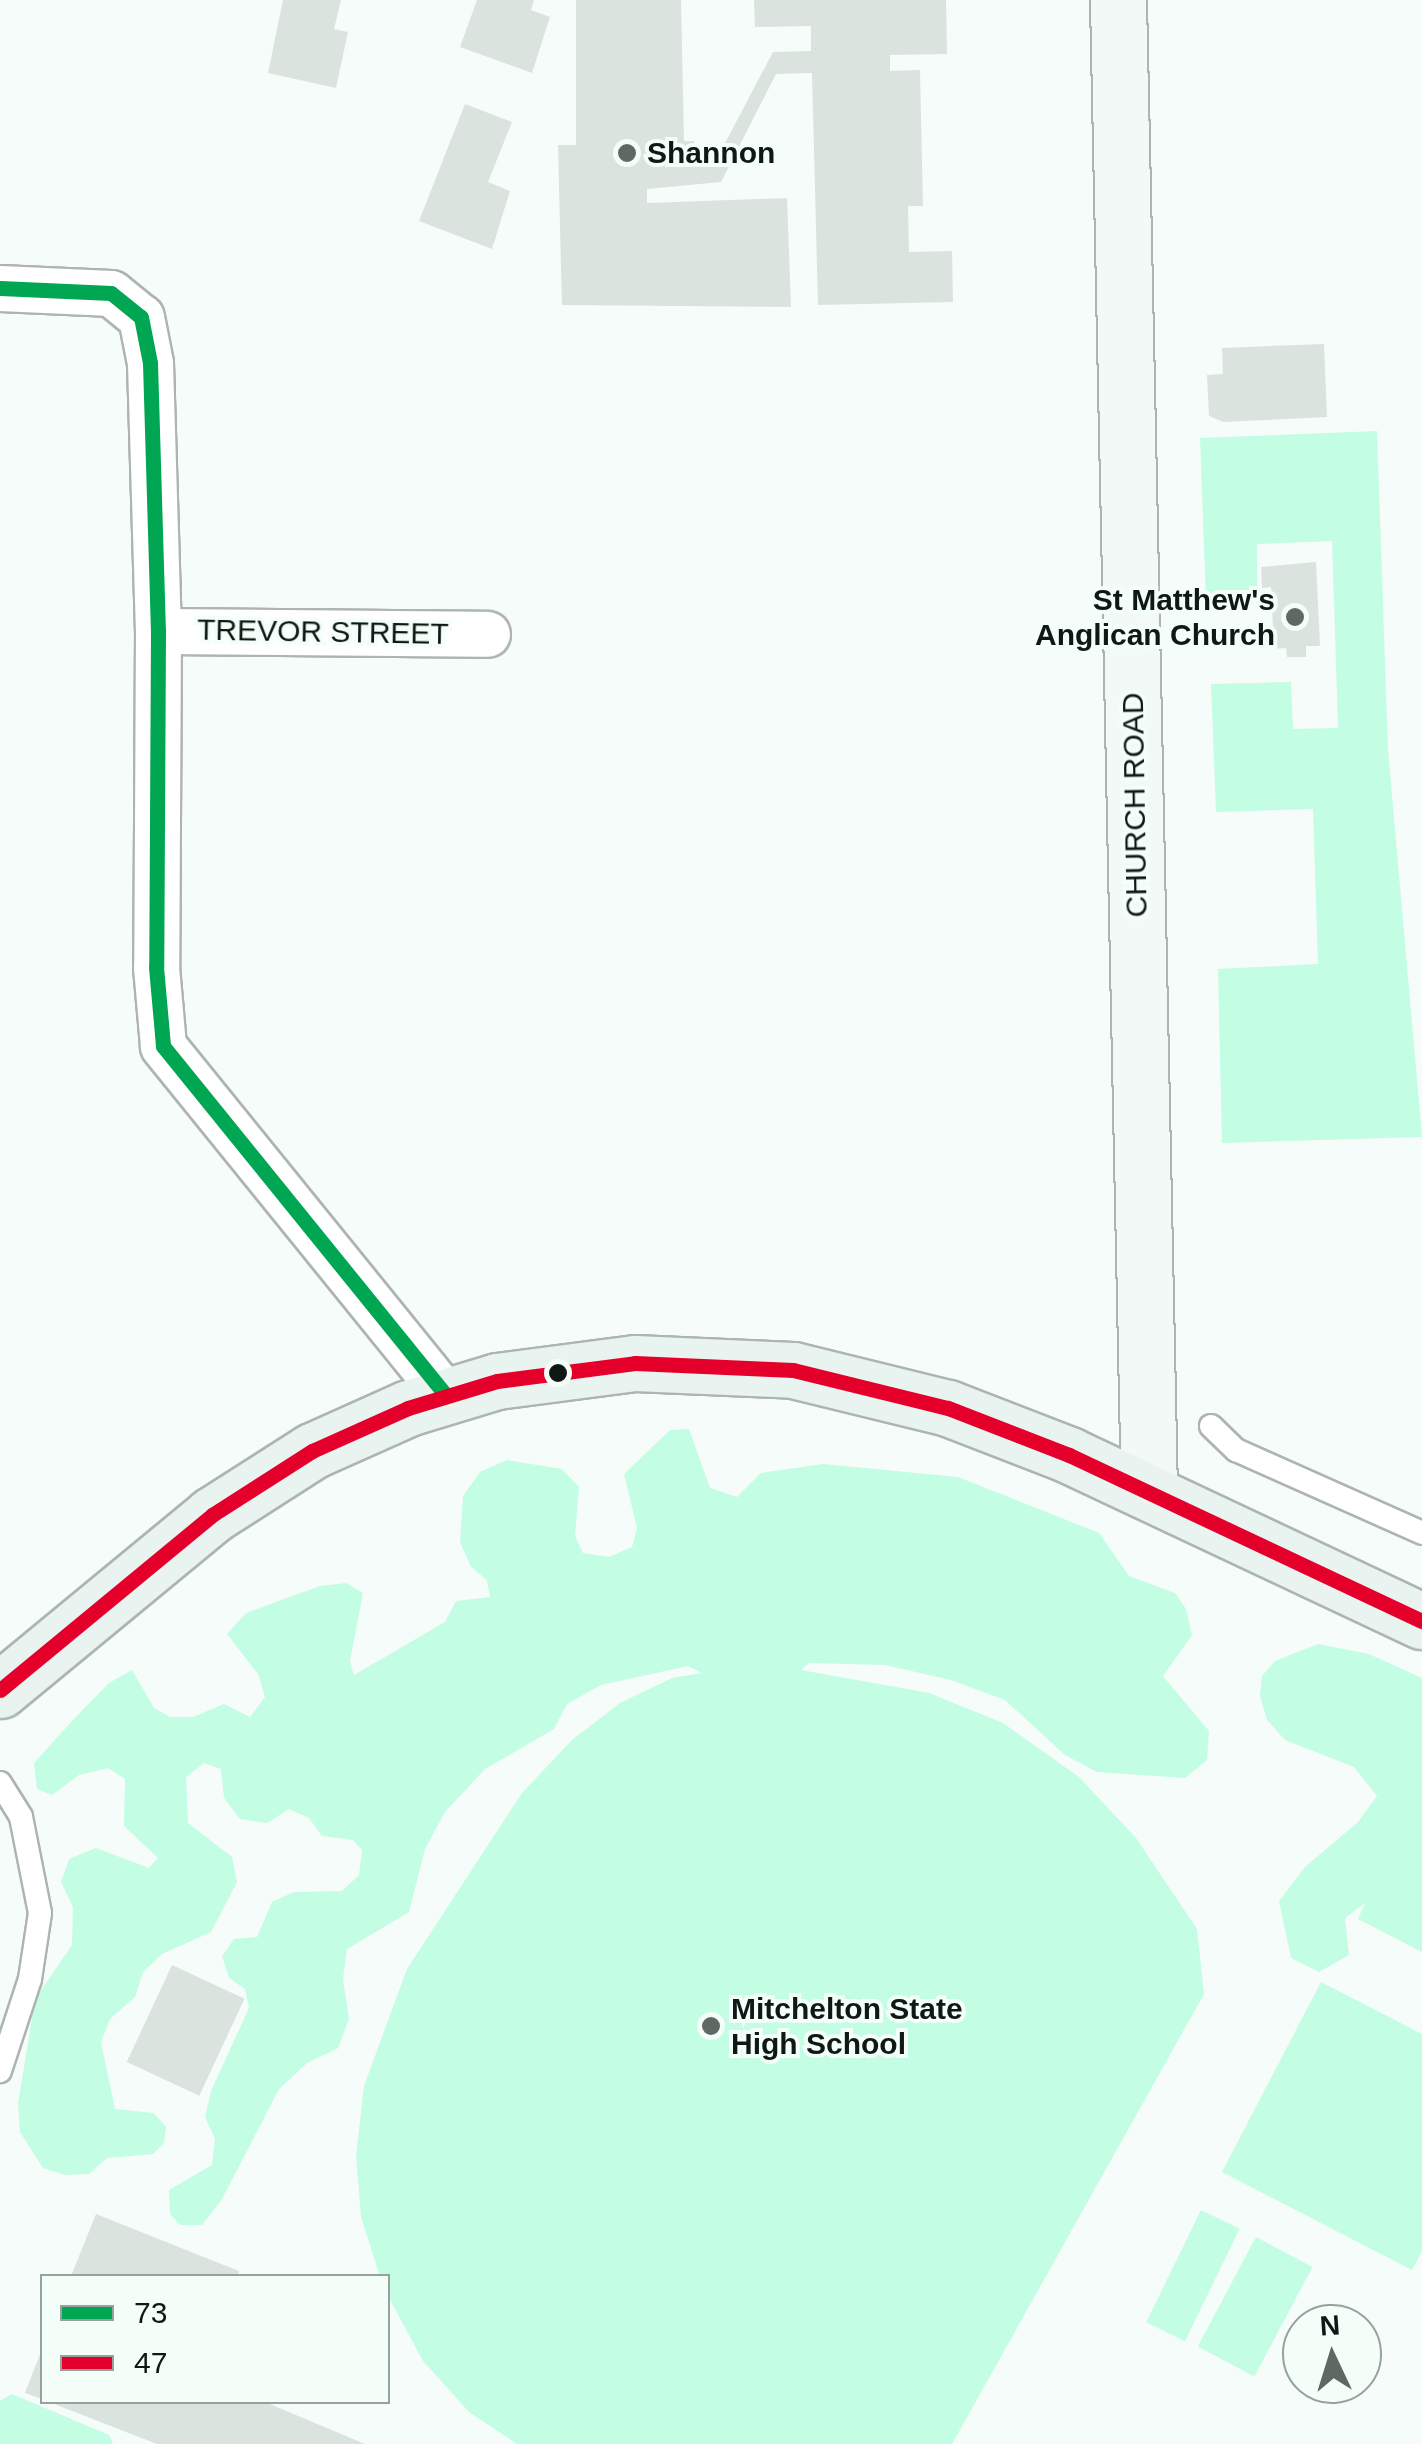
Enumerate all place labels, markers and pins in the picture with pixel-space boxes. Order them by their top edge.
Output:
place label: Shannon [647,135,775,171]
marker: Shannon [616,142,638,164]
place label: St Matthew's Anglican Church [1035,582,1275,652]
marker: St Matthew's Anglican Church [1284,606,1306,628]
unlabelled marker [548,1363,568,1383]
place label: Mitchelton State High School [731,1991,963,2062]
marker: Mitchelton State High School [700,2015,722,2037]

